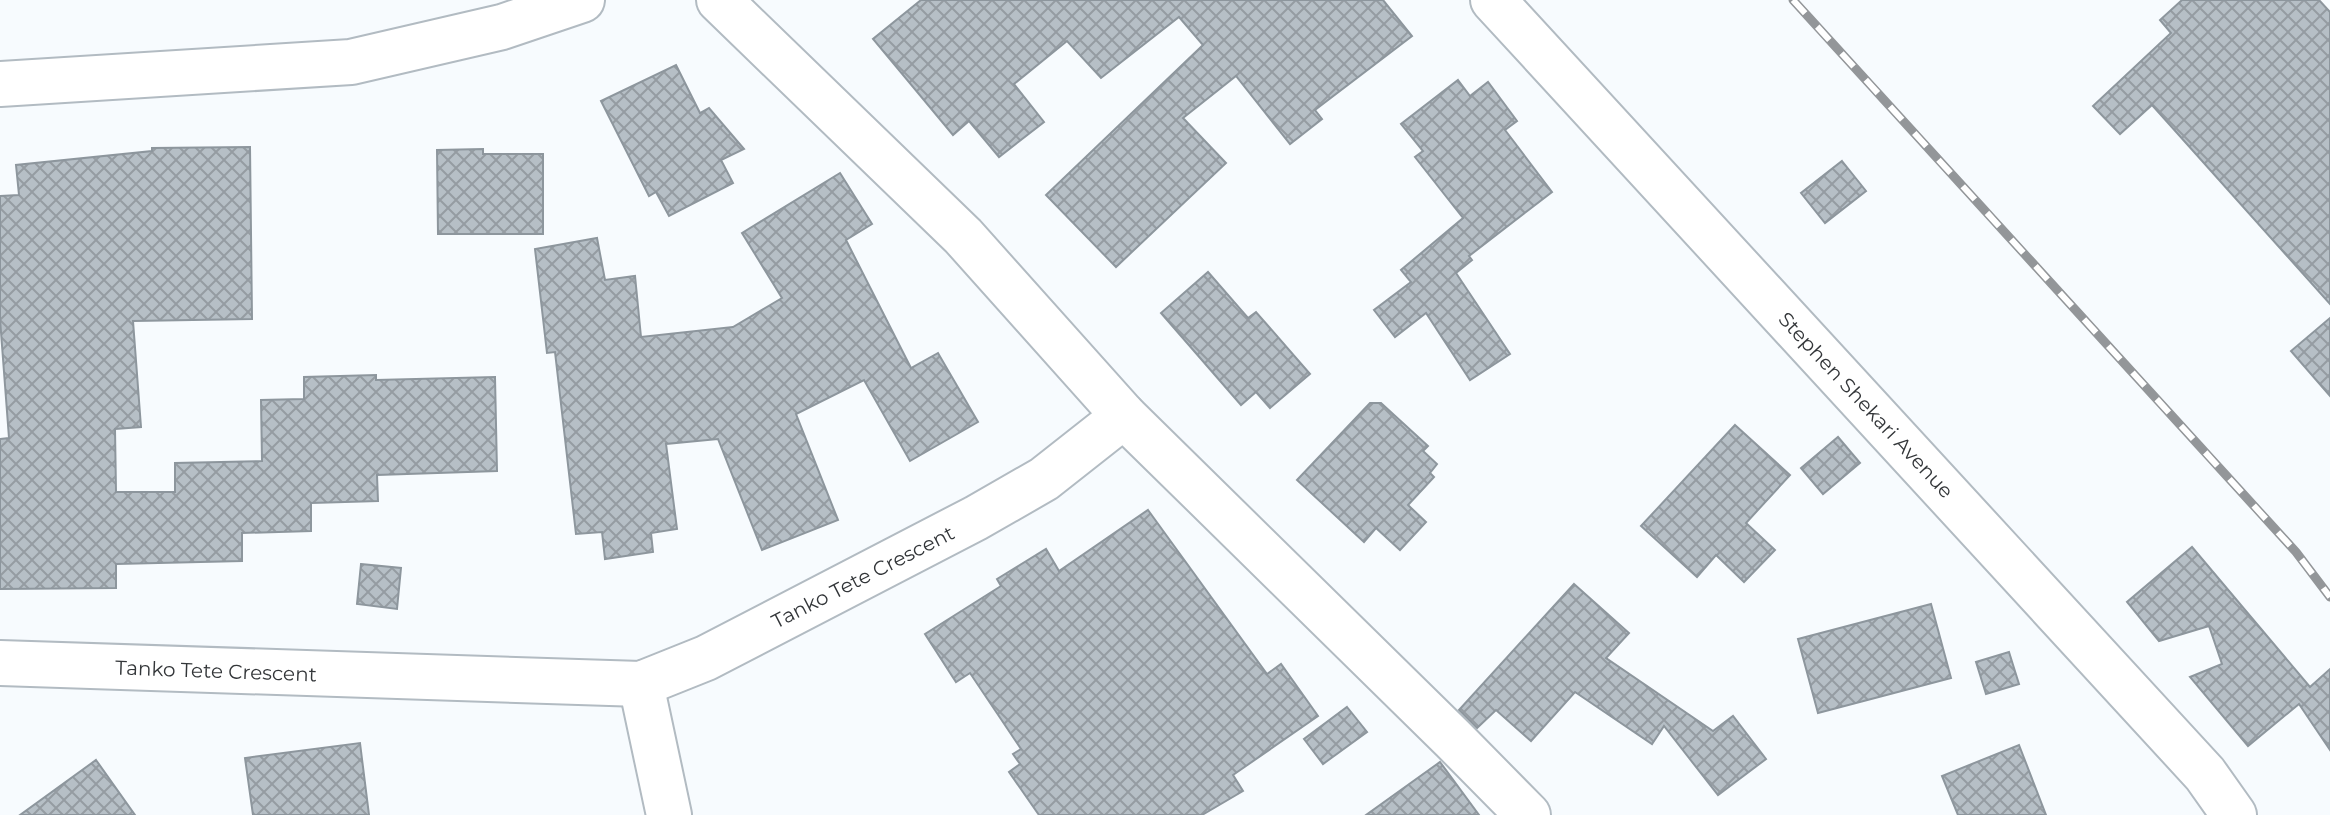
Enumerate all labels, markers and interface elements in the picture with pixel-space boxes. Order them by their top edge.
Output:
street label: Stephen Shekari Avenue [1774,307,1958,503]
street label: Tanko Tete Crescent [768,521,958,633]
street label: Tanko Tete Crescent [115,655,317,687]

